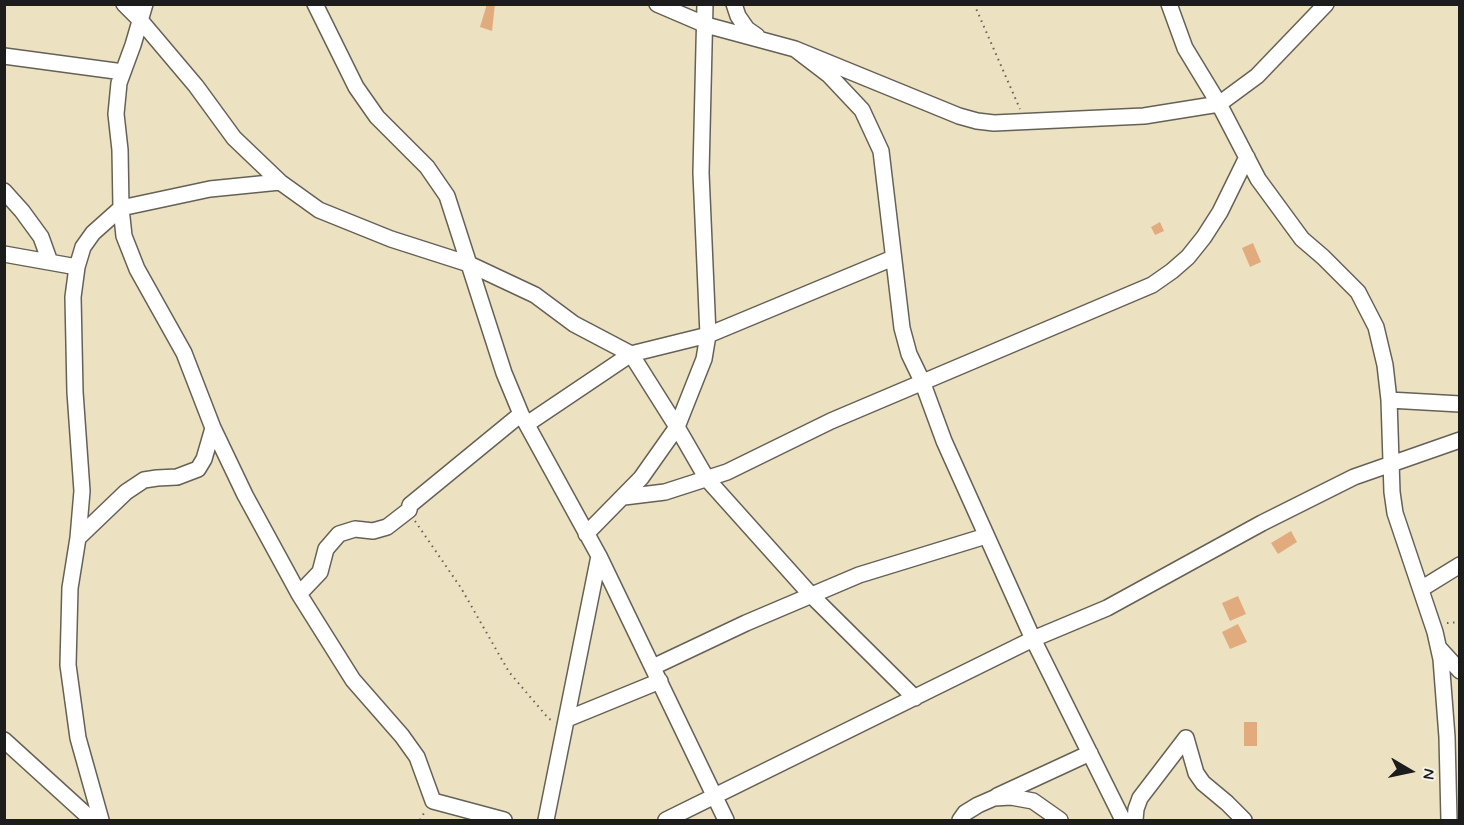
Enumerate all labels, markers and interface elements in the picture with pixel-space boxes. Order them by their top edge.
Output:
north arrow [1380,741,1440,801]
text: N [1417,767,1439,781]

